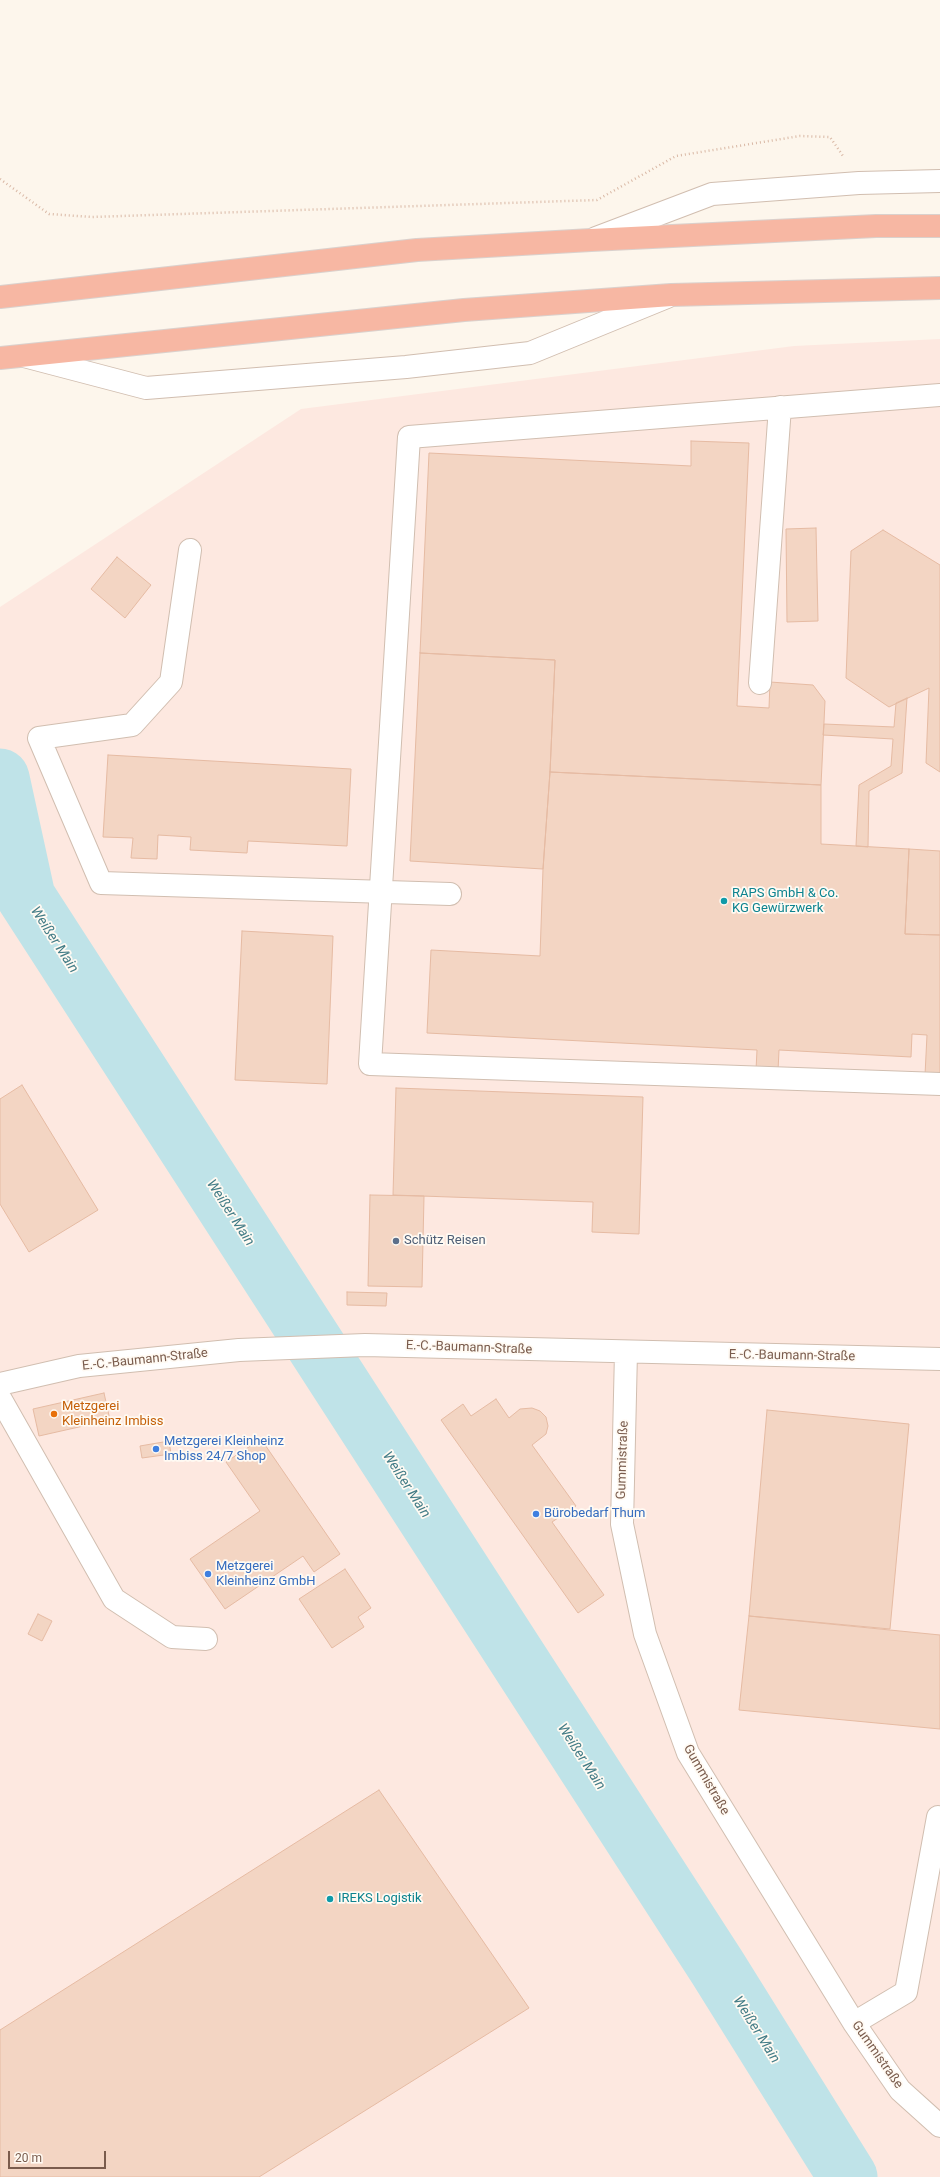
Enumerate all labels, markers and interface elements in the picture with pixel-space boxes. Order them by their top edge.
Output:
place label: RAPS GmbH & Co. KG Gewürzwerk [732,886,838,917]
marker: RAPS GmbH & Co. KG Gewürzwerk [719,896,729,906]
water label: Weißer Main [26,904,82,976]
water label: Weißer Main [202,1177,258,1249]
place label: Schütz Reisen [404,1233,486,1249]
marker: Schütz Reisen [391,1236,401,1246]
street label: E.-C.-Baumann-Straße [406,1338,532,1358]
street label: E.-C.-Baumann-Straße [81,1346,209,1374]
street label: E.-C.-Baumann-Straße [729,1347,855,1365]
place label: Metzgerei Kleinheinz Imbiss [62,1399,163,1430]
marker: Metzgerei Kleinheinz Imbiss [49,1409,59,1419]
street label: Gummistraße [614,1420,632,1500]
place label: Metzgerei Kleinheinz Imbiss 24/7 Shop [164,1434,284,1465]
marker: Metzgerei Kleinheinz Imbiss 24/7 Shop [151,1444,161,1454]
water label: Weißer Main [378,1449,434,1521]
place label: Bürobedarf Thum [544,1506,645,1522]
marker: Bürobedarf Thum [531,1509,541,1519]
place label: Metzgerei Kleinheinz GmbH [216,1559,315,1590]
marker: Metzgerei Kleinheinz GmbH [203,1569,213,1579]
water label: Weißer Main [553,1721,609,1793]
street label: Gummistraße [680,1742,732,1818]
place label: IREKS Logistik [338,1891,422,1907]
marker: IREKS Logistik [325,1894,335,1904]
water label: Weißer Main [729,1993,783,2067]
street label: Gummistraße [848,2018,906,2092]
scale bar [10,2143,108,2169]
text: 20 m [15,2151,42,2165]

